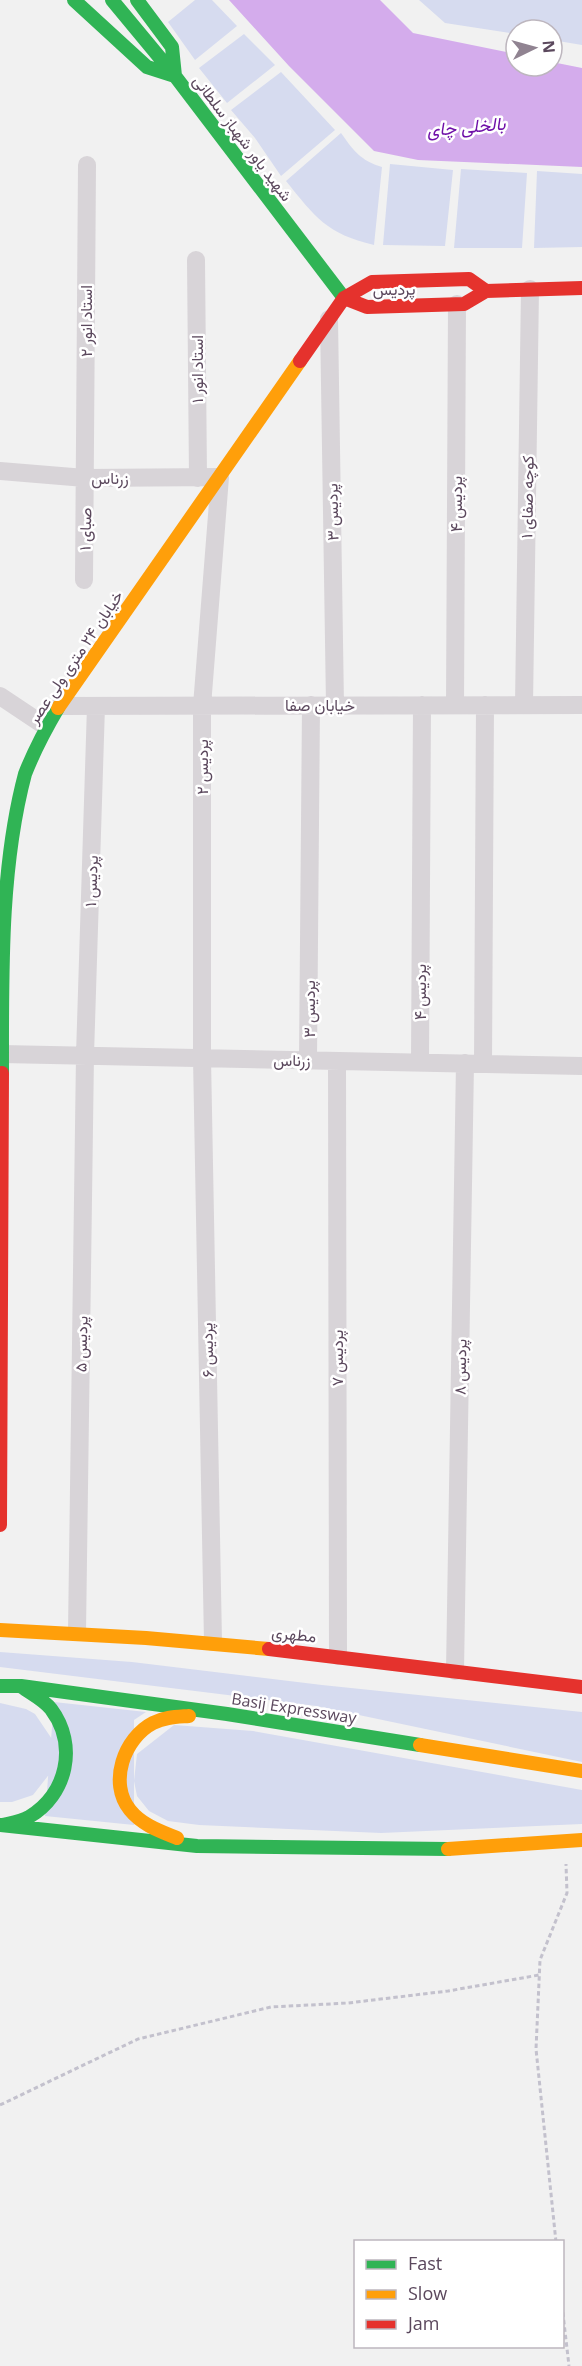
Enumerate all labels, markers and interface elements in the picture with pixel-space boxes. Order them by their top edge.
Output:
north arrow [504,18,564,78]
text: N [537,39,560,54]
street label: شهید یاور شهباز سلطانی [188,70,298,206]
water label: بالخلی چای [426,111,507,142]
street label: پردیس [372,278,416,301]
street label: استاد انور ۲ [75,285,97,357]
street label: استاد انور ۱ [186,335,208,403]
street label: کوچه صفای ۱ [515,455,540,539]
street label: زرناس [91,467,129,489]
street label: پردیس ۴ [445,476,468,532]
street label: پردیس ۳ [320,483,345,541]
street label: صبای ۱ [74,507,96,551]
street label: خیابان ۲۴ متری ولی عصر [22,586,128,729]
street label: خیابان صفا [285,694,355,716]
street label: پردیس ۲ [191,739,214,795]
street label: پردیس ۱ [79,855,104,907]
street label: پردیس ۴ [409,964,432,1020]
street label: پردیس ۳ [298,980,321,1038]
street label: زرناس [273,1049,311,1071]
street label: پردیس ۵ [70,1316,93,1372]
street label: پردیس ۶ [196,1322,219,1378]
street label: پردیس ۷ [326,1330,349,1386]
street label: پردیس ۸ [449,1339,472,1395]
street label: مطهری [271,1621,317,1647]
street label: Basij Expressway [230,1687,359,1729]
legend [354,2240,564,2348]
text: Fast [408,2251,442,2275]
text: Slow [408,2281,447,2305]
text: Jam [406,2311,440,2335]

